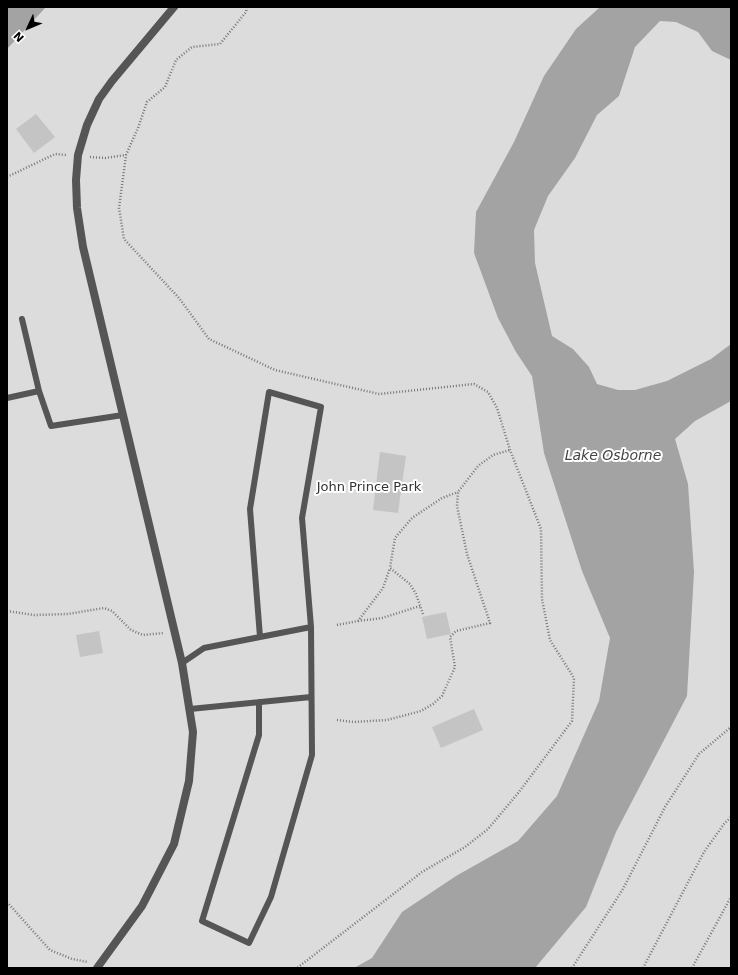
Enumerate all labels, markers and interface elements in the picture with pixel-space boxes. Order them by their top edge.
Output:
north arrow [8,8,48,48]
text: N [11,29,27,45]
water label: Lake Osborne [565,448,661,464]
park label: John Prince Park [317,480,421,496]

